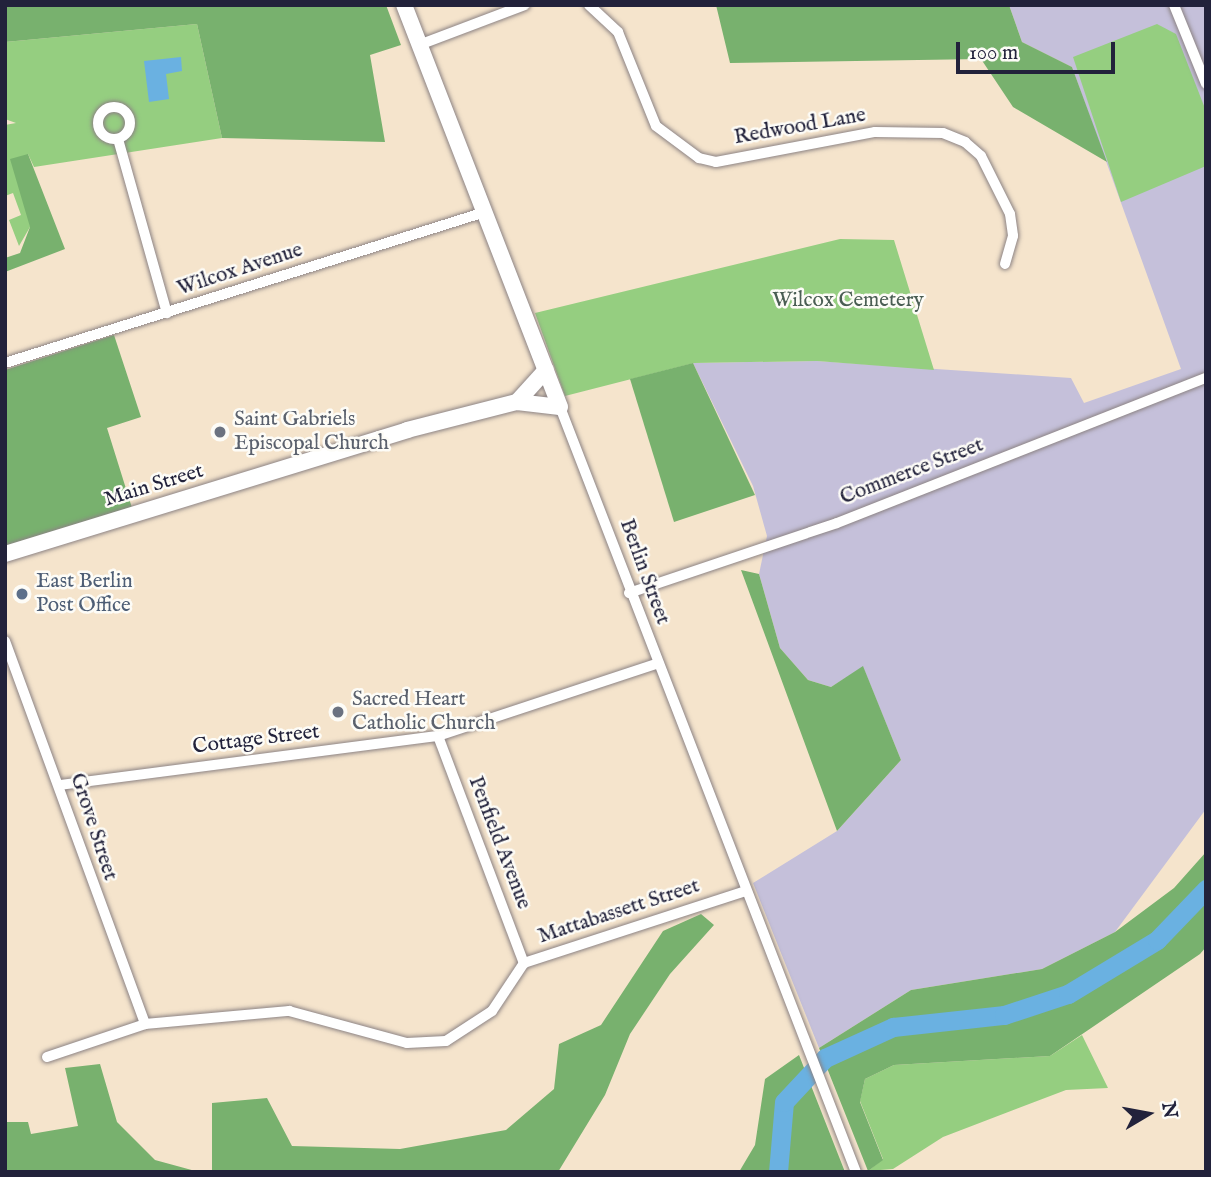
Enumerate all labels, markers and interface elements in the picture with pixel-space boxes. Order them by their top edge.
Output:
scale bar [959,28,1118,72]
text: 100 m [969,40,1018,67]
street label: Redwood Lane [732,103,868,151]
street label: Wilcox Avenue [174,238,306,302]
park label: Wilcox Cemetery [772,288,924,314]
place label: Saint Gabriels Episcopal Church [234,407,389,457]
marker: Saint Gabriels Episcopal Church [212,424,228,440]
street label: Commerce Street [837,433,987,511]
street label: Main Street [101,459,207,513]
street label: Berlin Street [613,516,675,628]
place label: East Berlin Post Office [36,569,133,619]
marker: East Berlin Post Office [14,586,30,602]
place label: Sacred Heart Catholic Church [352,687,495,737]
marker: Sacred Heart Catholic Church [330,704,346,720]
street label: Cottage Street [191,720,321,760]
street label: Grove Street [64,770,122,884]
street label: Penfield Avenue [462,773,536,913]
street label: Mattabassett Street [535,874,703,950]
north arrow [1113,1079,1183,1149]
text: N [1155,1100,1182,1121]

